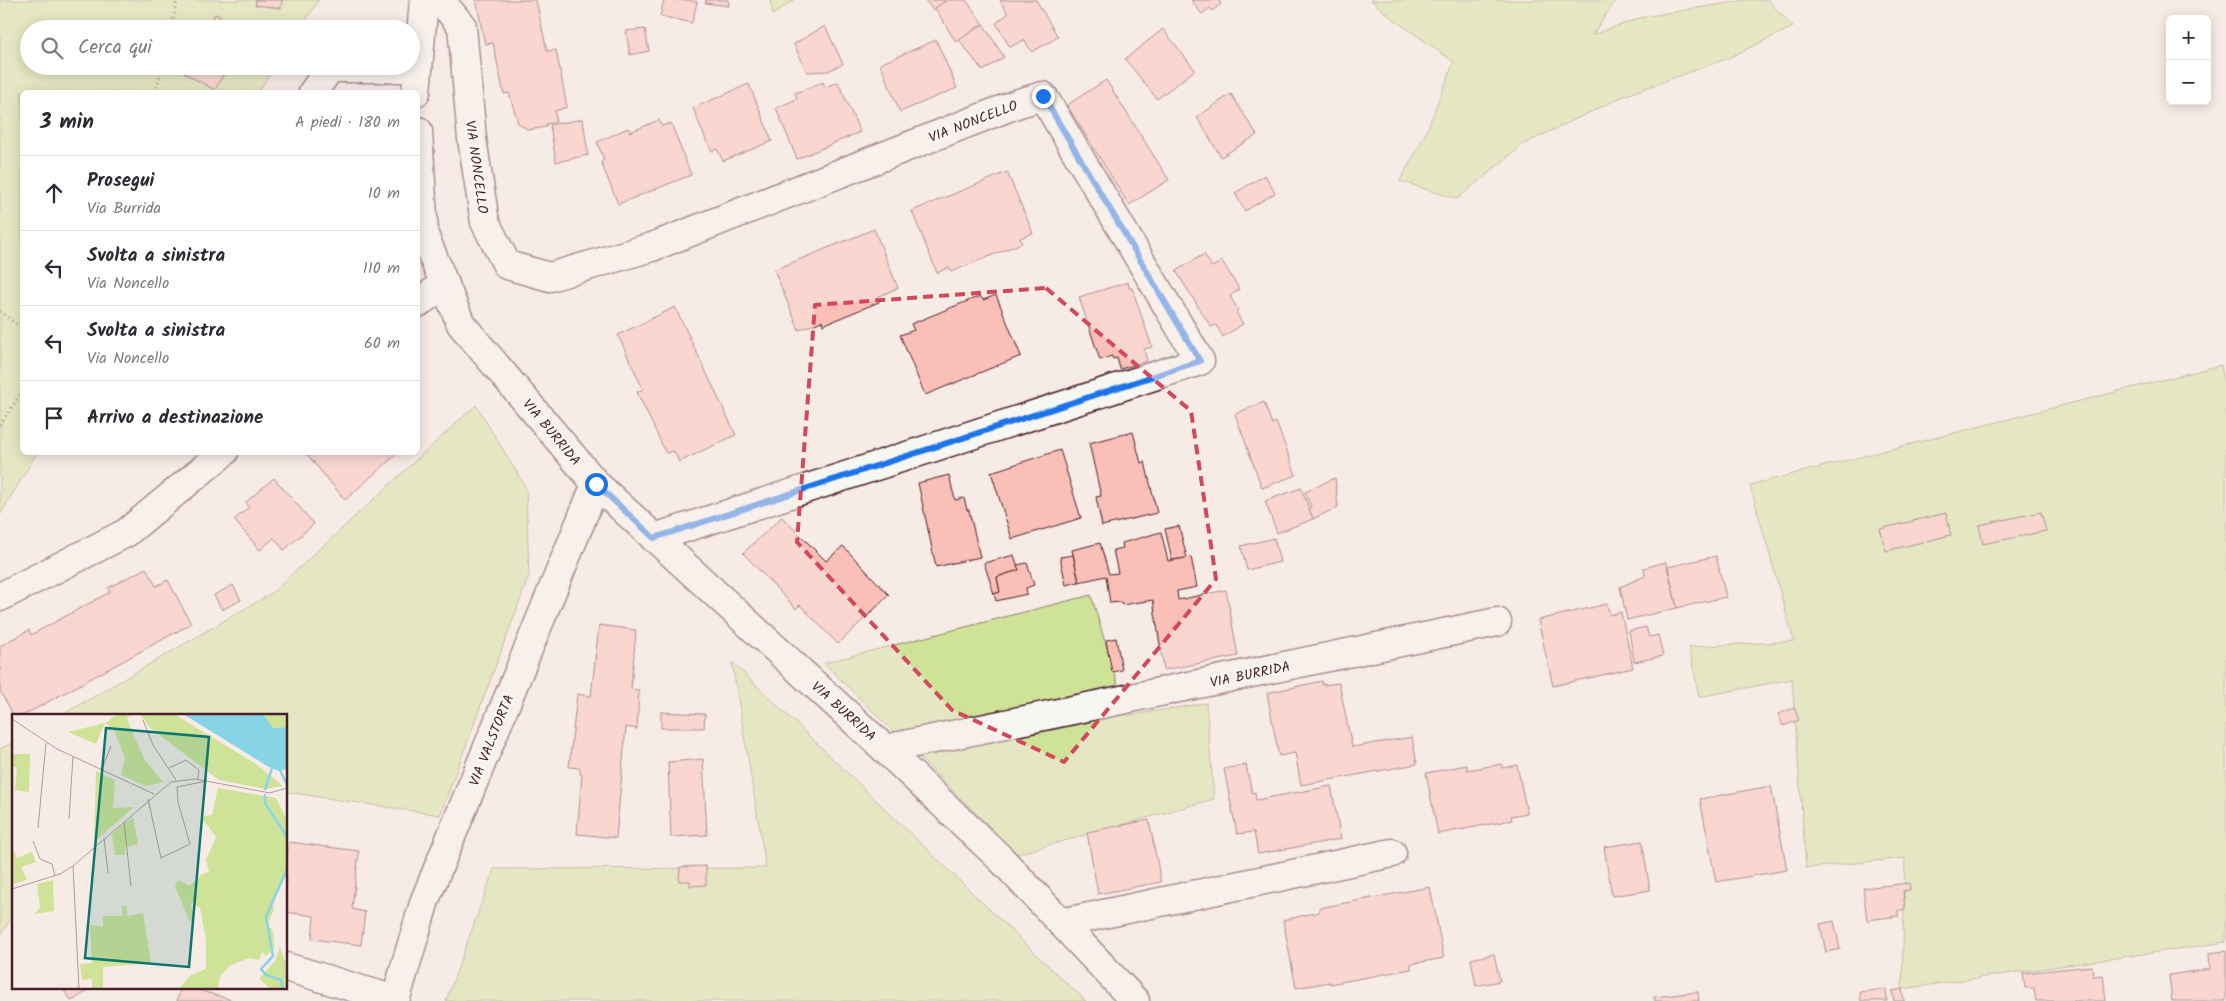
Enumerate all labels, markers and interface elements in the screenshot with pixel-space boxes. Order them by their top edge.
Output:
map controls [2166,15,2211,105]
button: + [2166,15,2211,60]
search box [20,20,420,75]
text: Cerca qui [78,33,152,63]
icon: search [38,34,66,62]
button: − [2166,60,2211,105]
route end [1032,85,1055,108]
street label: VIA NONCELLO [926,95,1022,149]
text: 3 min [40,106,94,139]
text: A piedi · 180 m [295,110,400,135]
street label: VIA NONCELLO [459,119,493,216]
text: Prosegui [87,166,154,196]
icon: ahead [40,179,68,207]
text: 10 m [368,181,400,206]
text: Via Burrida [87,196,161,221]
text: Svolta a sinistra [87,241,225,271]
icon: left [40,254,68,282]
text: 110 m [363,256,400,281]
text: Via Noncello [87,271,169,296]
text: Svolta a sinistra [87,316,225,346]
icon: left [40,329,68,357]
text: 60 m [364,331,400,356]
text: Via Noncello [87,346,169,371]
street label: VIA BURRIDA [517,394,586,471]
text: Arrivo a destinazione [87,403,263,433]
icon: arrive [40,404,68,432]
route start [585,473,608,496]
street label: VIA BURRIDA [1208,656,1292,694]
street label: VIA BURRIDA [806,676,881,747]
street label: VIA VALSTORTA [464,691,520,790]
inset map [12,714,288,988]

